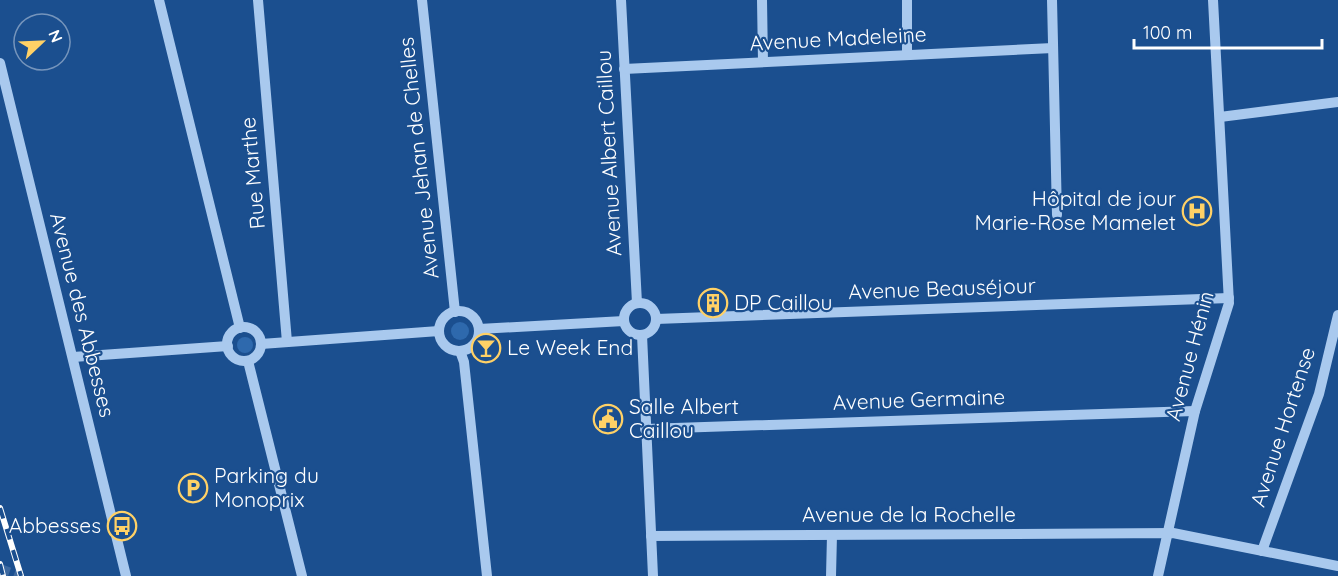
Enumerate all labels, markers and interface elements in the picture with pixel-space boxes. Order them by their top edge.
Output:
north arrow [12,12,72,72]
scale bar [1134,12,1322,50]
street label: Avenue Madeleine [749,20,927,56]
text: 100 m [1143,21,1192,44]
text: N [44,27,67,45]
street label: Avenue Jehan de Chelles [392,36,444,280]
street label: Avenue Albert Caillou [590,49,626,257]
street label: Rue Marthe [234,116,270,230]
place label: Hôpital de jour Marie-Rose Mamelet [974,185,1176,235]
hospital icon: Hôpital de jour Marie-Rose Mamelet [1181,195,1213,227]
street label: Avenue des Abbesses [45,210,121,420]
street label: Avenue Beauséjour [848,272,1036,304]
building icon: DP Caillou [697,287,729,319]
street label: Avenue Hénin [1159,288,1219,423]
place label: DP Caillou [734,289,832,315]
bar icon: Le Week End [470,332,502,364]
place label: Le Week End [507,334,633,360]
street label: Avenue Hortense [1244,344,1320,510]
street label: Avenue Germaine [832,383,1006,415]
place label: Salle Albert Caillou [629,393,739,443]
public building icon: Salle Albert Caillou [592,403,624,435]
place label: Parking du Monoprix [214,462,319,512]
parking icon: Parking du Monoprix [177,472,209,504]
street label: Avenue de la Rochelle [802,501,1016,527]
bus stop icon: Abbesses [106,510,138,542]
place label: Abbesses [9,512,101,538]

